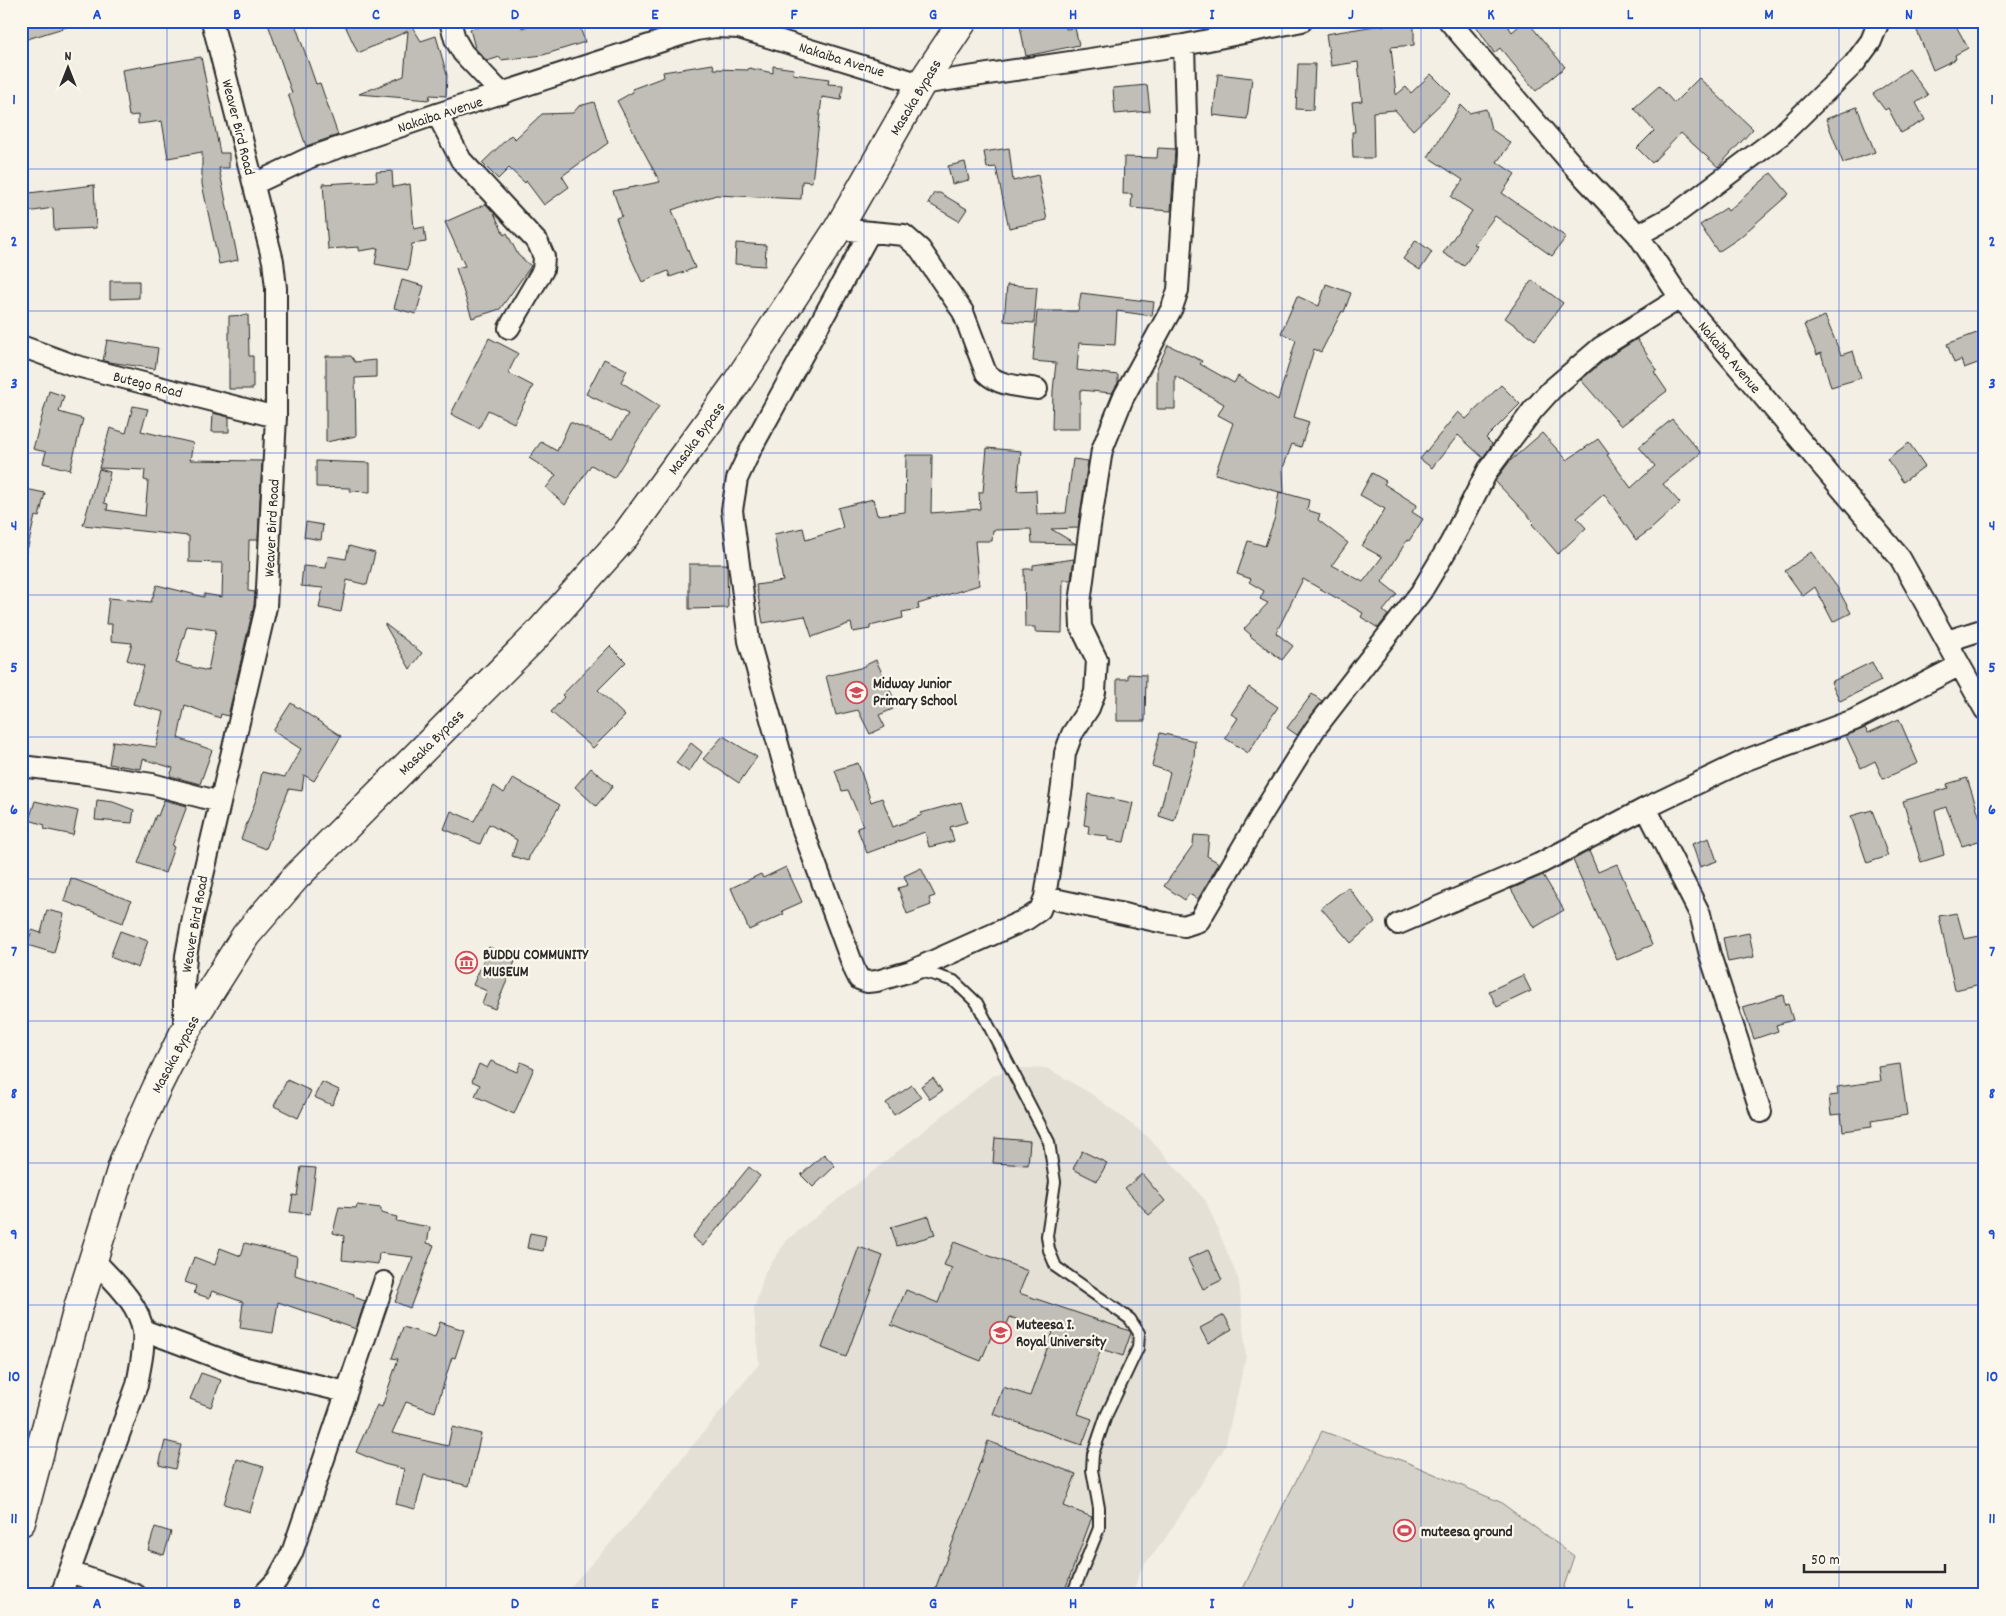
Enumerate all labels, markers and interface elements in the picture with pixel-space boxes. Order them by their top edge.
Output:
text: A [93,4,102,27]
text: B [233,4,241,27]
text: C [372,4,380,27]
text: D [511,4,520,27]
text: E [651,4,659,27]
text: F [790,4,798,27]
text: G [929,4,937,27]
text: H [1069,4,1077,27]
text: I [1210,4,1216,27]
text: J [1348,4,1354,27]
text: K [1487,4,1495,27]
text: L [1627,4,1634,27]
text: M [1764,4,1774,27]
text: N [1905,4,1913,27]
street label: Nakaiba Avenue [796,37,887,84]
north arrow [42,42,92,92]
text: N [65,47,72,67]
street label: Masaka Bypass [885,56,948,140]
street label: Weaver Bird Road [215,77,260,178]
text: 1 [12,89,16,112]
text: 1 [1990,89,1994,112]
street label: Nakaiba Avenue [395,92,486,140]
text: 2 [11,231,18,254]
text: 2 [1989,231,1996,254]
street label: Nakaiba Avenue [1692,317,1766,400]
street label: Butego Road [111,367,184,405]
text: 3 [10,373,18,396]
text: 3 [1988,373,1996,396]
street label: Masaka Bypass [664,398,732,480]
street label: Weaver Bird Road [259,479,287,578]
text: 4 [11,515,17,538]
text: 4 [1989,515,1995,538]
text: 5 [10,657,18,680]
text: 5 [1988,657,1996,680]
place label: Midway Junior Primary School [873,674,957,713]
school or university icon: Midway Junior Primary School [845,680,869,704]
street label: Masaka Bypass [394,705,470,781]
text: 6 [10,799,18,822]
text: 6 [1988,799,1996,822]
street label: Weaver Bird Road [177,874,215,975]
text: 7 [11,941,17,964]
text: 7 [1989,941,1995,964]
place label: BUDDU COMMUNITY MUSEUM [483,945,589,984]
museum icon: BUDDU COMMUNITY MUSEUM [455,951,479,975]
street label: Masaka Bypass [147,1012,207,1098]
text: 8 [11,1083,18,1106]
text: 8 [1989,1083,1996,1106]
text: 9 [10,1224,18,1247]
text: 9 [1988,1224,1996,1247]
place label: Muteesa I. Royal University [1016,1315,1107,1354]
school or university icon: Muteesa I. Royal University [988,1321,1012,1345]
text: 10 [8,1366,20,1389]
text: 10 [1986,1366,1998,1389]
text: 11 [10,1508,18,1531]
text: 11 [1988,1508,1996,1531]
sports icon: muteesa ground [1393,1519,1417,1543]
place label: muteesa ground [1421,1522,1513,1544]
scale bar [1804,1541,1945,1573]
text: 50 m [1811,1550,1840,1572]
text: A [93,1593,102,1616]
text: B [233,1593,241,1616]
text: C [372,1593,380,1616]
text: D [511,1593,520,1616]
text: E [651,1593,659,1616]
text: F [790,1593,798,1616]
text: G [929,1593,937,1616]
text: H [1069,1593,1077,1616]
text: I [1210,1593,1216,1616]
text: J [1348,1593,1354,1616]
text: K [1487,1593,1495,1616]
text: L [1627,1593,1634,1616]
text: M [1764,1593,1774,1616]
text: N [1905,1593,1913,1616]

